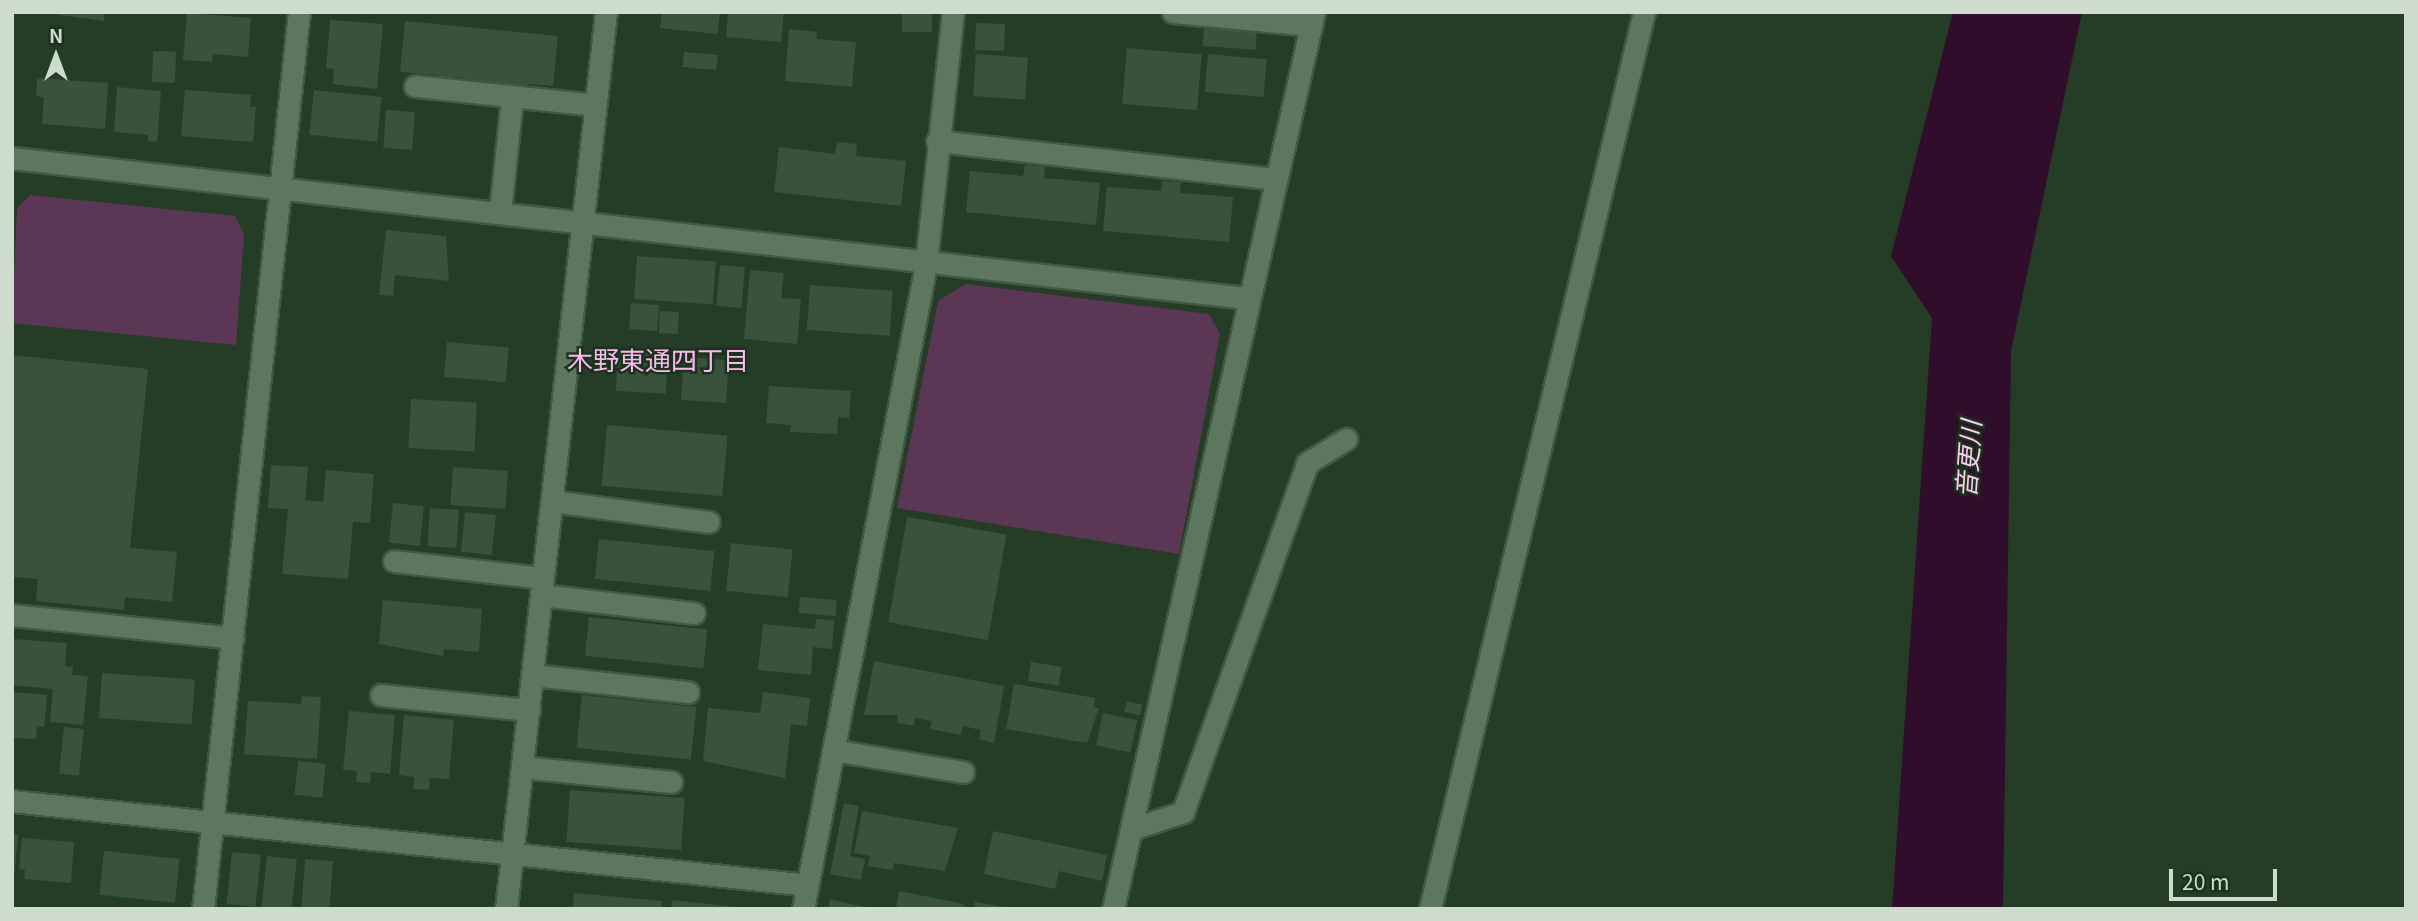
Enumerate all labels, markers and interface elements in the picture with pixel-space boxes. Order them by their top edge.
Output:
north arrow [21,21,91,91]
text: N [49,21,63,48]
district label: 木野東通四丁目 [567,343,749,375]
water label: 音更川 [1949,419,1985,499]
scale bar [2173,855,2282,899]
text: 20 m [2182,866,2229,896]

